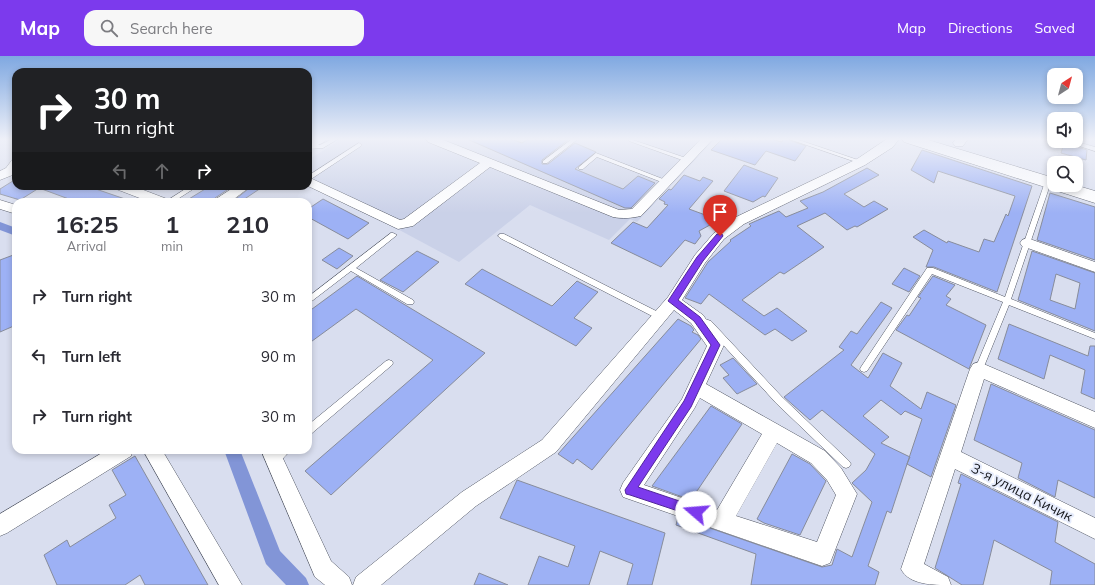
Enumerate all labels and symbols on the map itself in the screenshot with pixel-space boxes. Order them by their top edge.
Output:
north arrow [1047,68,1083,104]
pin [703,195,737,236]
street label: 3-я улица Кичик [968,459,1076,526]
position arrow [675,491,717,533]

